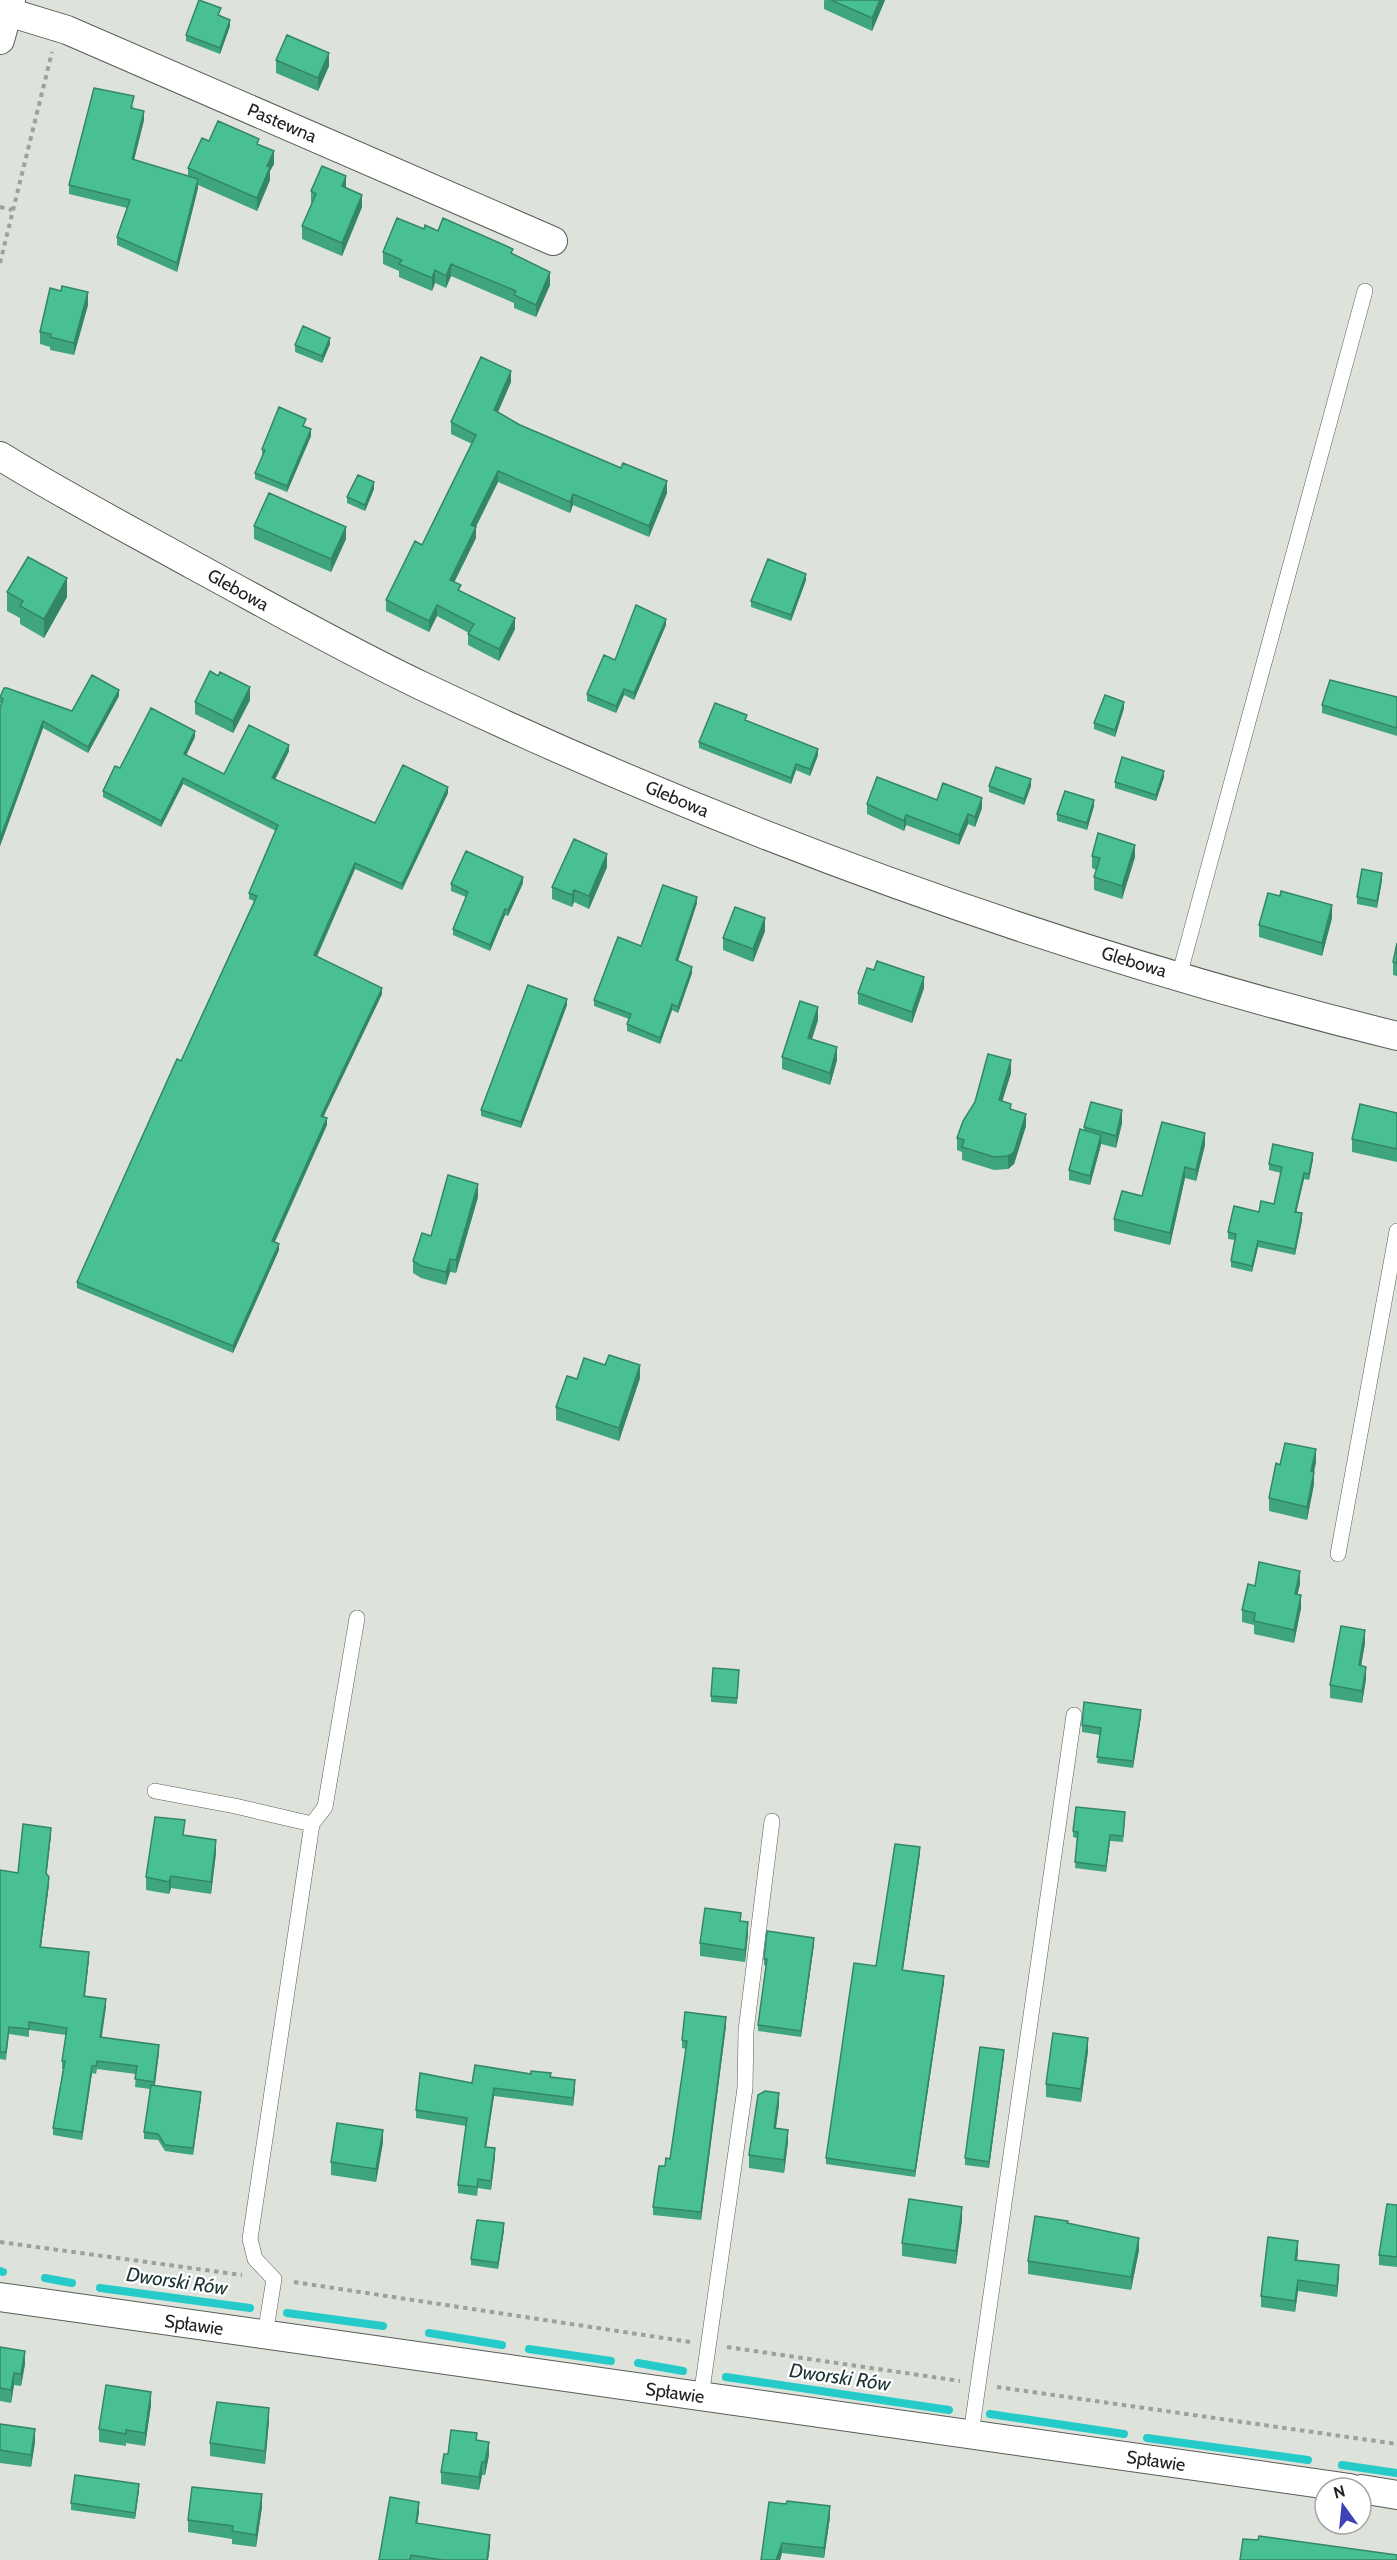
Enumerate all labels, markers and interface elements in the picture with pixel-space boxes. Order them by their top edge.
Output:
street label: Pastewna [244,99,320,148]
street label: Glebowa [203,564,273,616]
street label: Glebowa [642,776,712,822]
street label: Glebowa [1099,942,1169,982]
water label: Dworski Rów [125,2262,230,2300]
street label: Spławie [163,2310,225,2340]
water label: Dworski Rów [788,2358,893,2396]
street label: Spławie [644,2378,706,2408]
street label: Spławie [1125,2446,1187,2476]
north arrow [1313,2476,1373,2536]
text: N [1331,2481,1347,2503]

